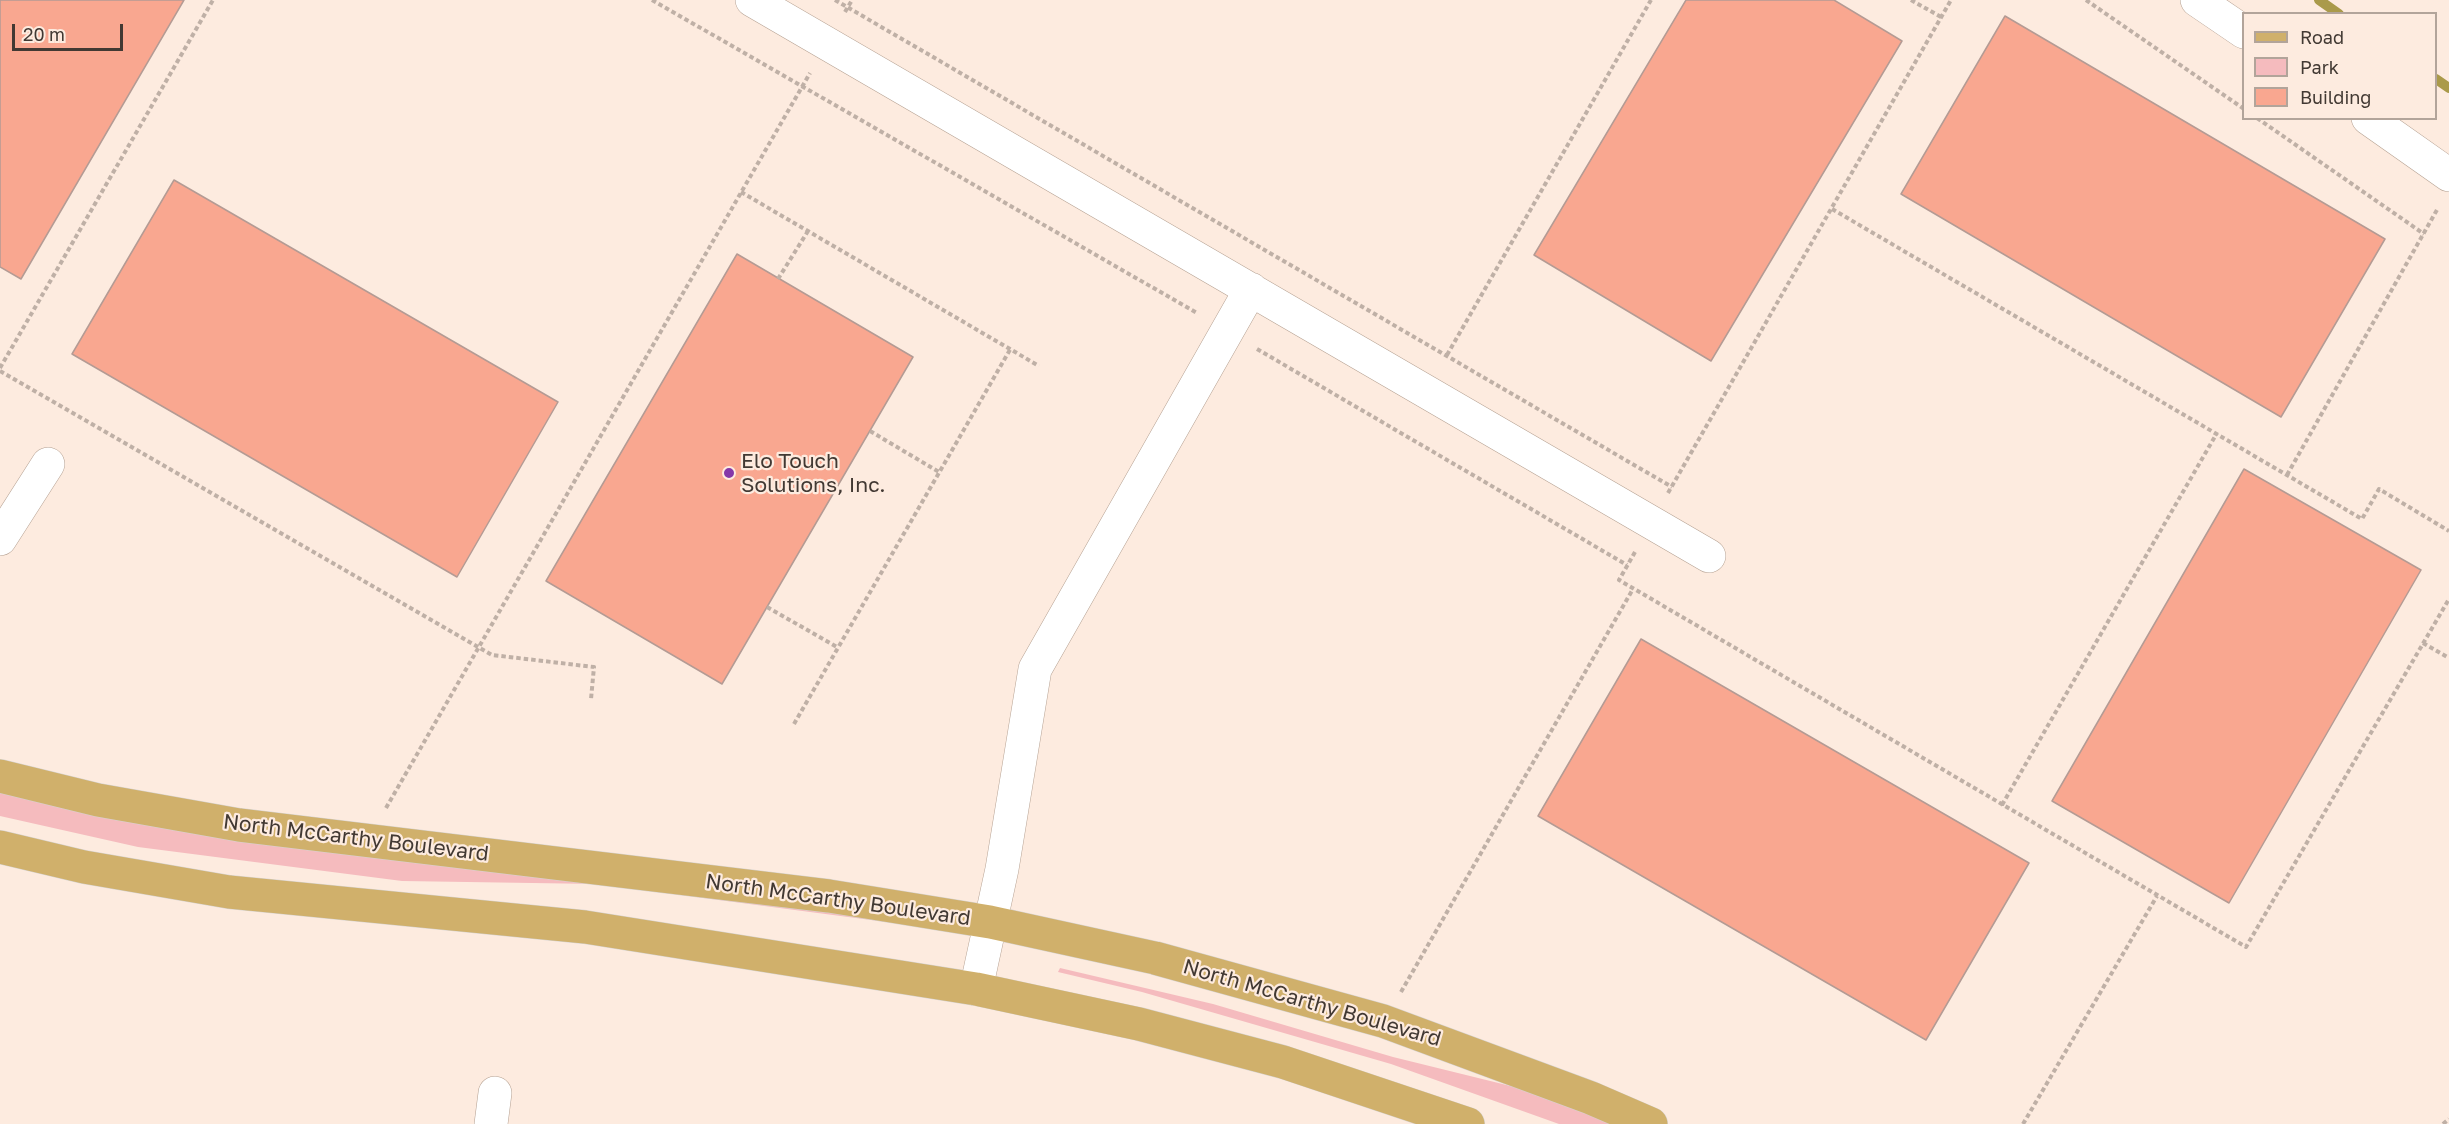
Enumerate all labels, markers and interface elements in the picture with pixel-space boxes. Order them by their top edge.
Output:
scale bar [15,12,126,50]
legend [2242,12,2437,120]
text: 20 m [23,23,65,45]
text: Road [2300,26,2344,48]
text: Park [2300,56,2339,78]
text: Building [2300,86,2371,108]
place label: Elo Touch Solutions, Inc. [741,448,886,498]
marker: Elo Touch Solutions, Inc. [722,466,736,480]
street label: North McCarthy Boulevard [222,809,490,867]
street label: North McCarthy Boulevard [704,869,972,931]
street label: North McCarthy Boulevard [1180,954,1444,1052]

